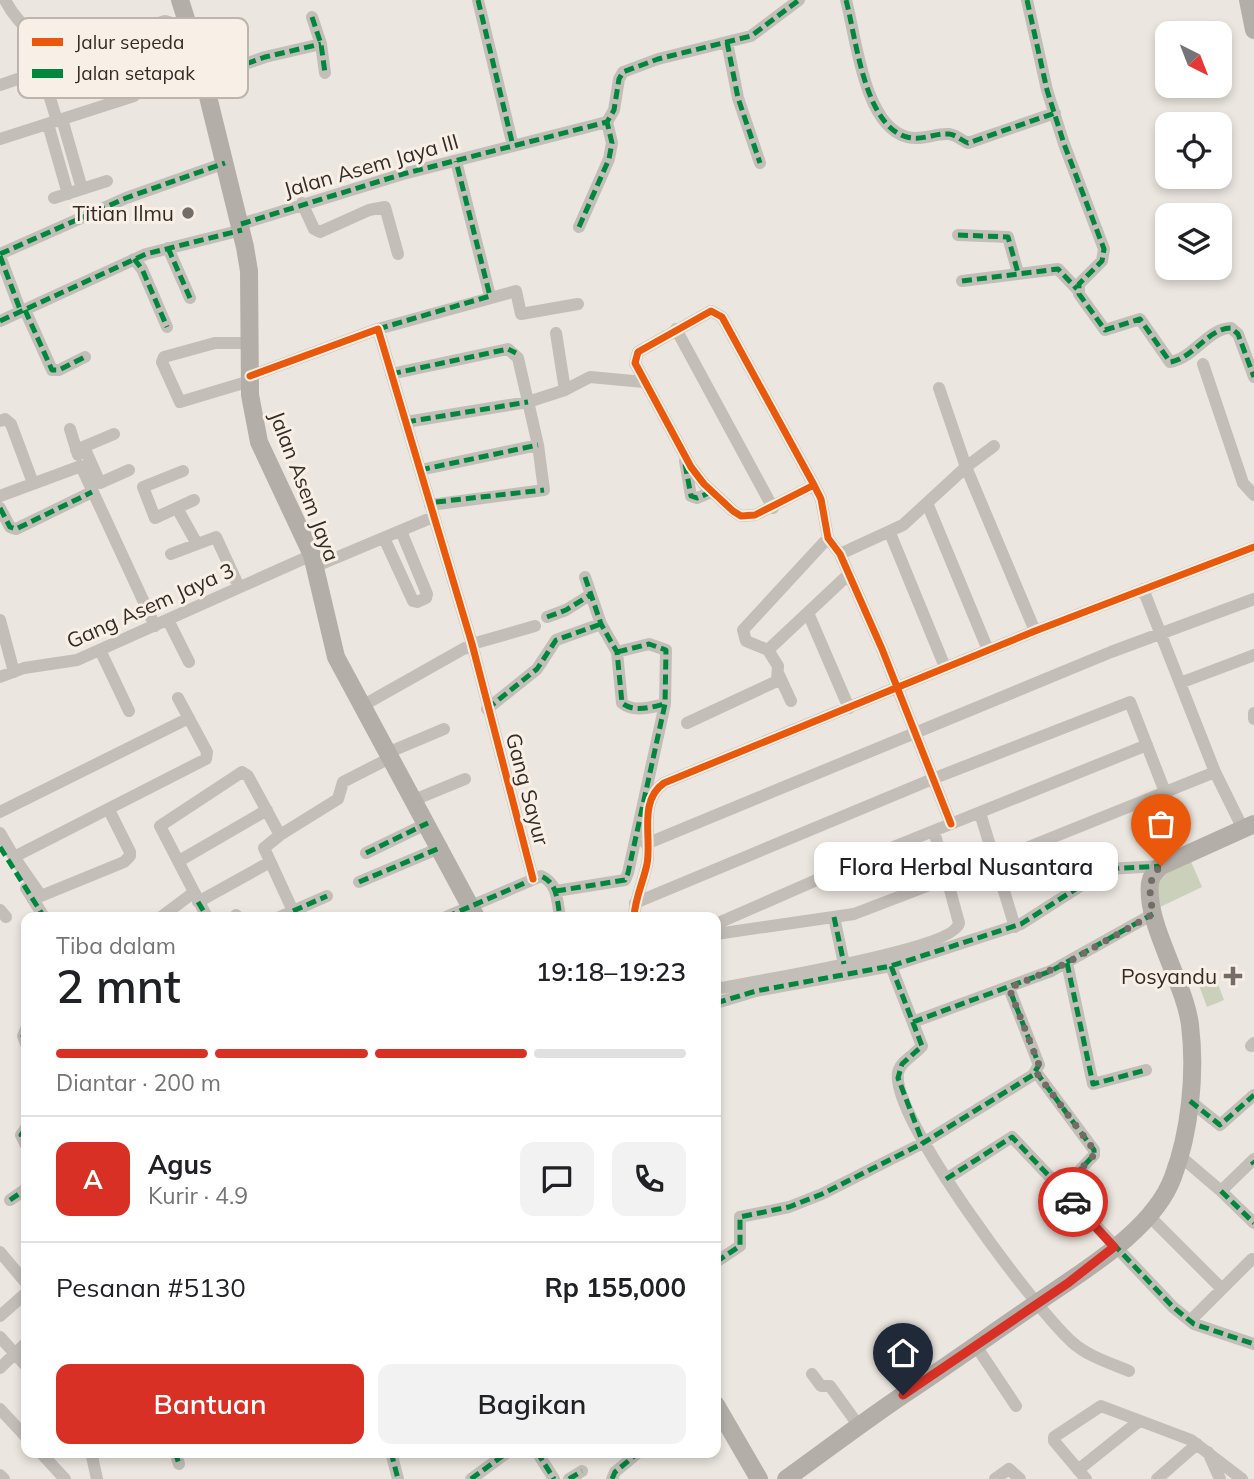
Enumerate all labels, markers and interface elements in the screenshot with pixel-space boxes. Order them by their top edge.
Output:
legend [18,18,248,98]
north arrow [1155,21,1232,98]
map controls [1155,21,1232,280]
text: Jalur sepeda [75,30,184,54]
text: Jalan setapak [75,61,195,85]
button: locate [1155,112,1232,189]
street label: Jalan Asem Jaya III [281,128,461,202]
place label: Titian Ilmu [73,200,174,226]
button: layers [1155,203,1232,280]
marker: Titian Ilmu [180,205,196,221]
street label: Jalan Asem Jaya [264,407,346,565]
street label: Gang Asem Jaya 3 [62,556,238,654]
street label: Gang Sayur [501,730,556,848]
pin [1131,794,1191,866]
icon: bag [1142,805,1180,843]
callout: Flora Herbal Nusantara [814,842,1119,890]
text: Flora Herbal Nusantara [839,852,1093,881]
text: Tiba dalam [56,931,176,960]
text: 19:18–19:23 [536,955,686,988]
text: 2 mnt [56,957,181,1015]
place label: Posyandu [1121,963,1217,989]
marker: Posyandu [1223,966,1243,986]
text: Diantar · 200 m [56,1068,221,1097]
button: chat [520,1142,594,1216]
button: phone [612,1142,686,1216]
text: Agus [148,1148,212,1181]
text: A [83,1163,103,1196]
courier [1038,1167,1108,1237]
text: Kurir · 4.9 [148,1181,248,1210]
icon: car [1054,1183,1092,1221]
text: Pesanan #5130 [56,1271,246,1304]
text: Rp 155,000 [544,1271,686,1304]
pin [873,1323,933,1395]
icon: home [884,1334,922,1372]
button: Bantuan [56,1364,364,1444]
button: Bagikan [378,1364,686,1444]

